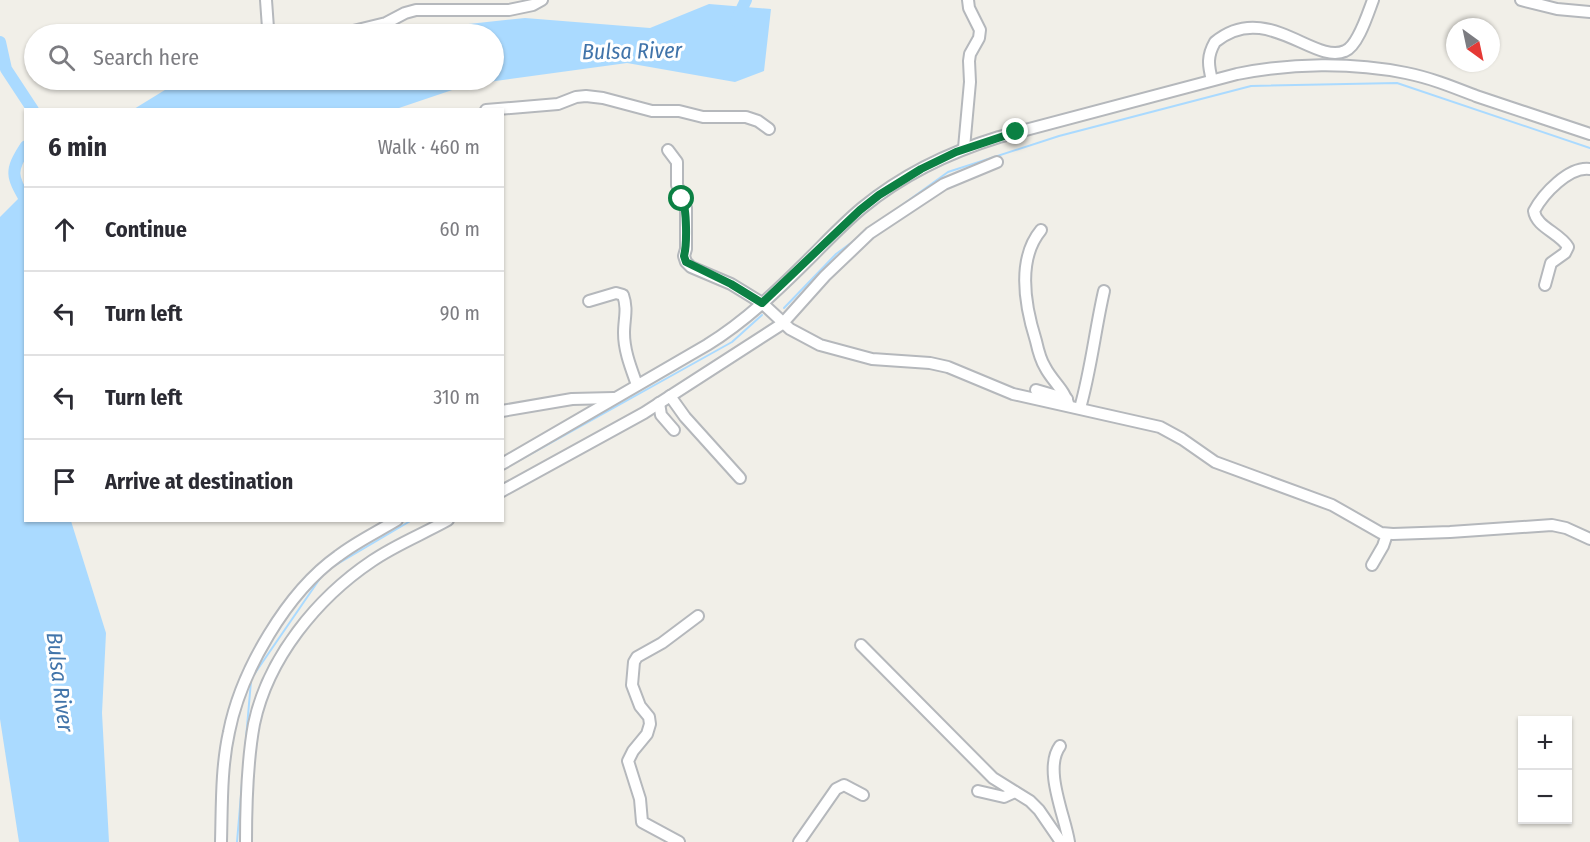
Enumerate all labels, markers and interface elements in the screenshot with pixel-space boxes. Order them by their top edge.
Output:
north arrow [1446,18,1500,72]
search box [24,24,504,90]
water label: Bulsa River [582,37,684,65]
icon: search [45,41,78,74]
text: Search here [93,44,199,71]
route end [1002,118,1028,144]
text: 6 min [48,132,107,163]
text: Walk · 460 m [378,135,480,159]
route start [668,185,694,211]
icon: ahead [48,213,81,246]
text: Continue [105,216,187,243]
text: 60 m [440,217,480,241]
icon: left [48,297,81,330]
text: Turn left [105,300,183,327]
text: 90 m [440,301,480,325]
icon: left [48,381,81,414]
text: Turn left [105,384,183,411]
text: 310 m [433,385,480,409]
icon: arrive [48,465,81,498]
text: Arrive at destination [105,468,293,495]
water label: Bulsa River [40,631,80,735]
map controls [1518,716,1572,824]
button: + [1518,716,1572,770]
button: − [1518,770,1572,824]

